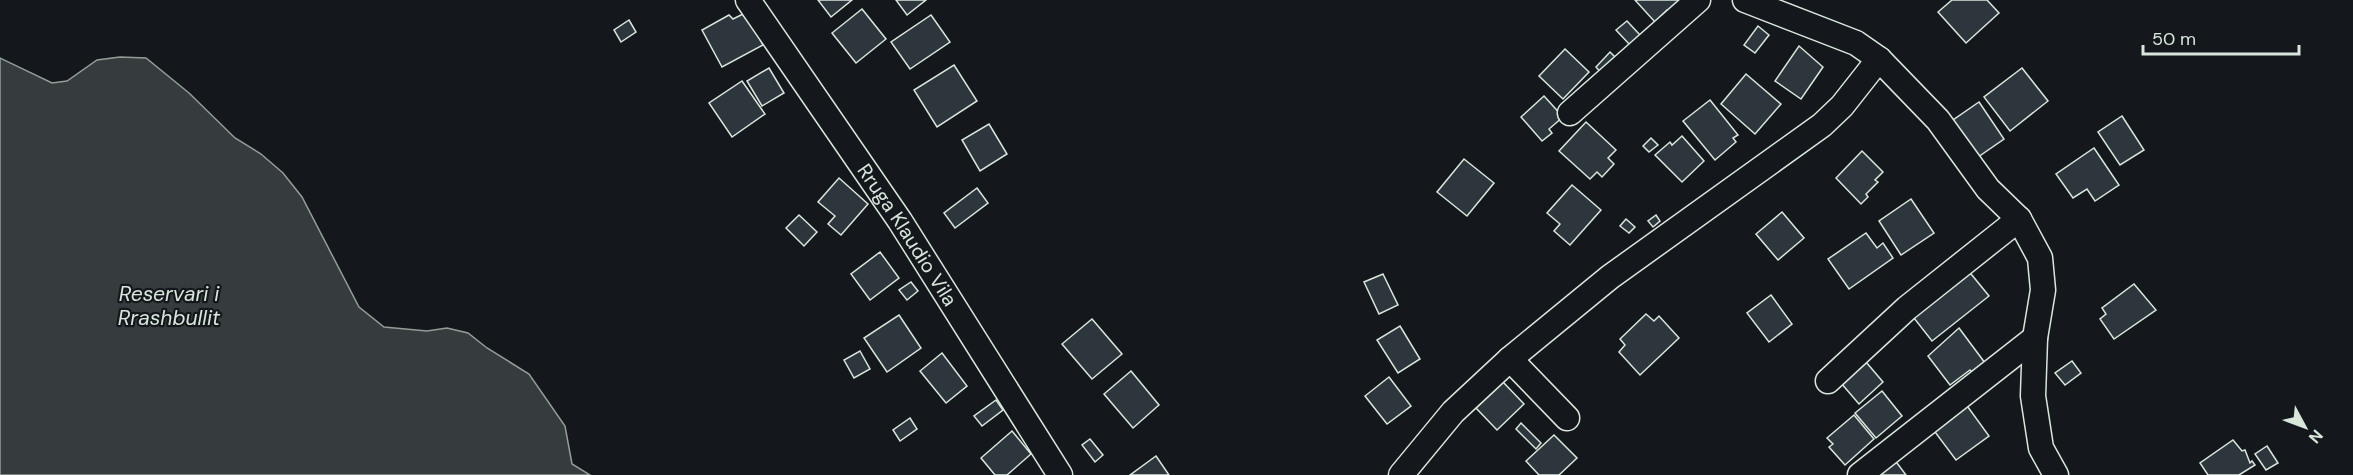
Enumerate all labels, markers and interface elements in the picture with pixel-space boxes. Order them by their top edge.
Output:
scale bar [2143,18,2299,56]
text: 50 m [2152,27,2196,51]
street label: Rruga Klaudio Vila [852,159,963,311]
water label: Reservari i Rrashbullit [118,280,221,332]
north arrow [2275,397,2335,457]
text: N [2304,425,2328,448]

